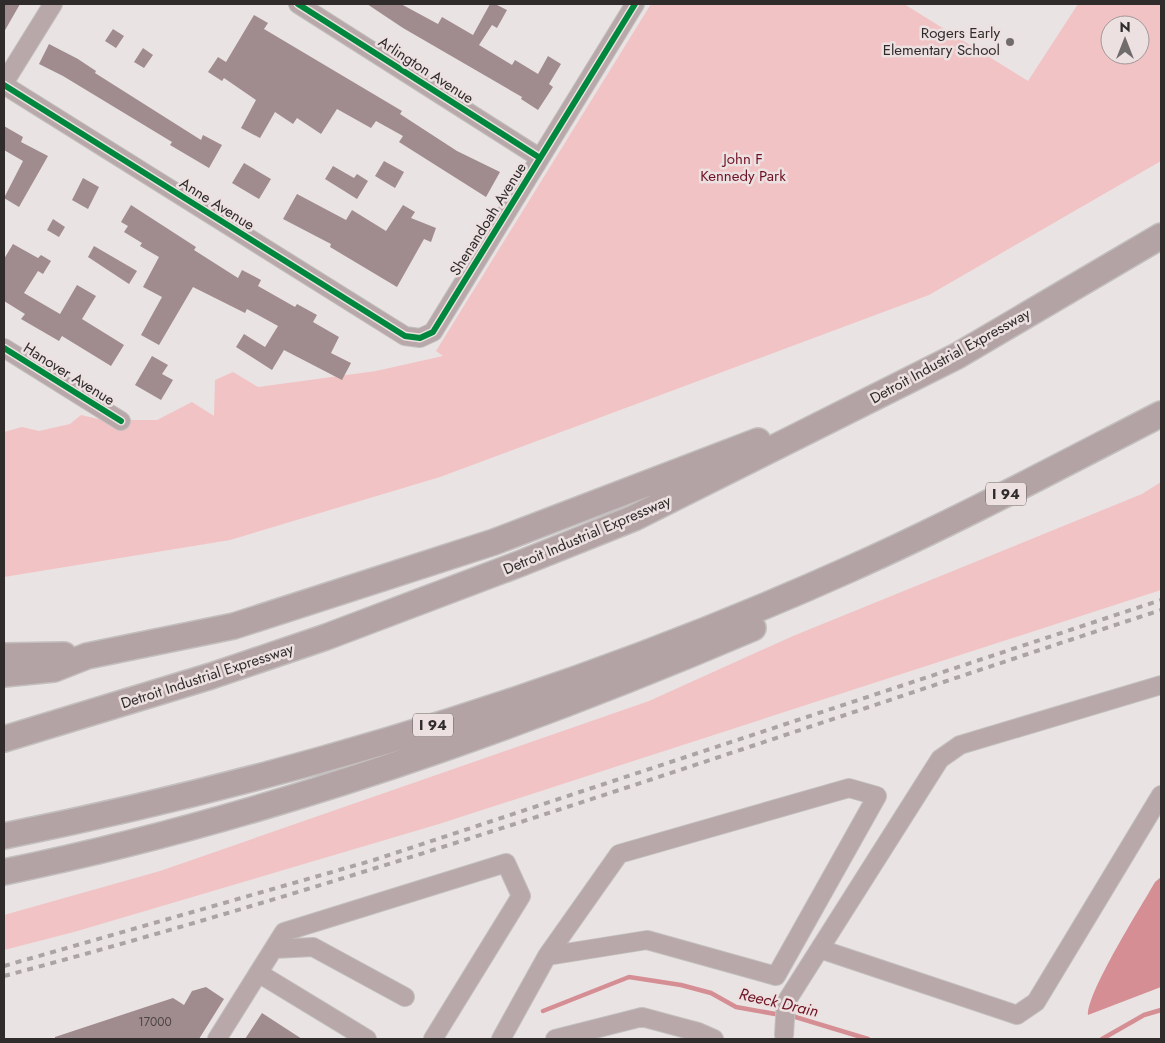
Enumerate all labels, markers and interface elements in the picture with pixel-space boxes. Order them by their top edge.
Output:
north arrow [1100,15,1150,65]
text: N [1119,17,1131,37]
place label: Rogers Early Elementary School [883,22,1000,61]
street label: Arlington Avenue [374,31,478,109]
marker: Rogers Early Elementary School [1004,36,1016,48]
park label: John F Kennedy Park [700,148,786,187]
street label: Shenandoah Avenue [444,158,532,280]
street label: Anne Avenue [175,172,259,236]
street label: Detroit Industrial Expressway [866,303,1034,409]
street label: Hanover Avenue [19,337,119,411]
road number: I 94 [986,482,1026,506]
street label: Detroit Industrial Expressway [500,490,675,580]
street label: Detroit Industrial Expressway [118,638,296,714]
road number: I 94 [413,714,453,736]
water label: Reeck Drain [737,982,821,1023]
house number: 17000 [138,1013,172,1031]

